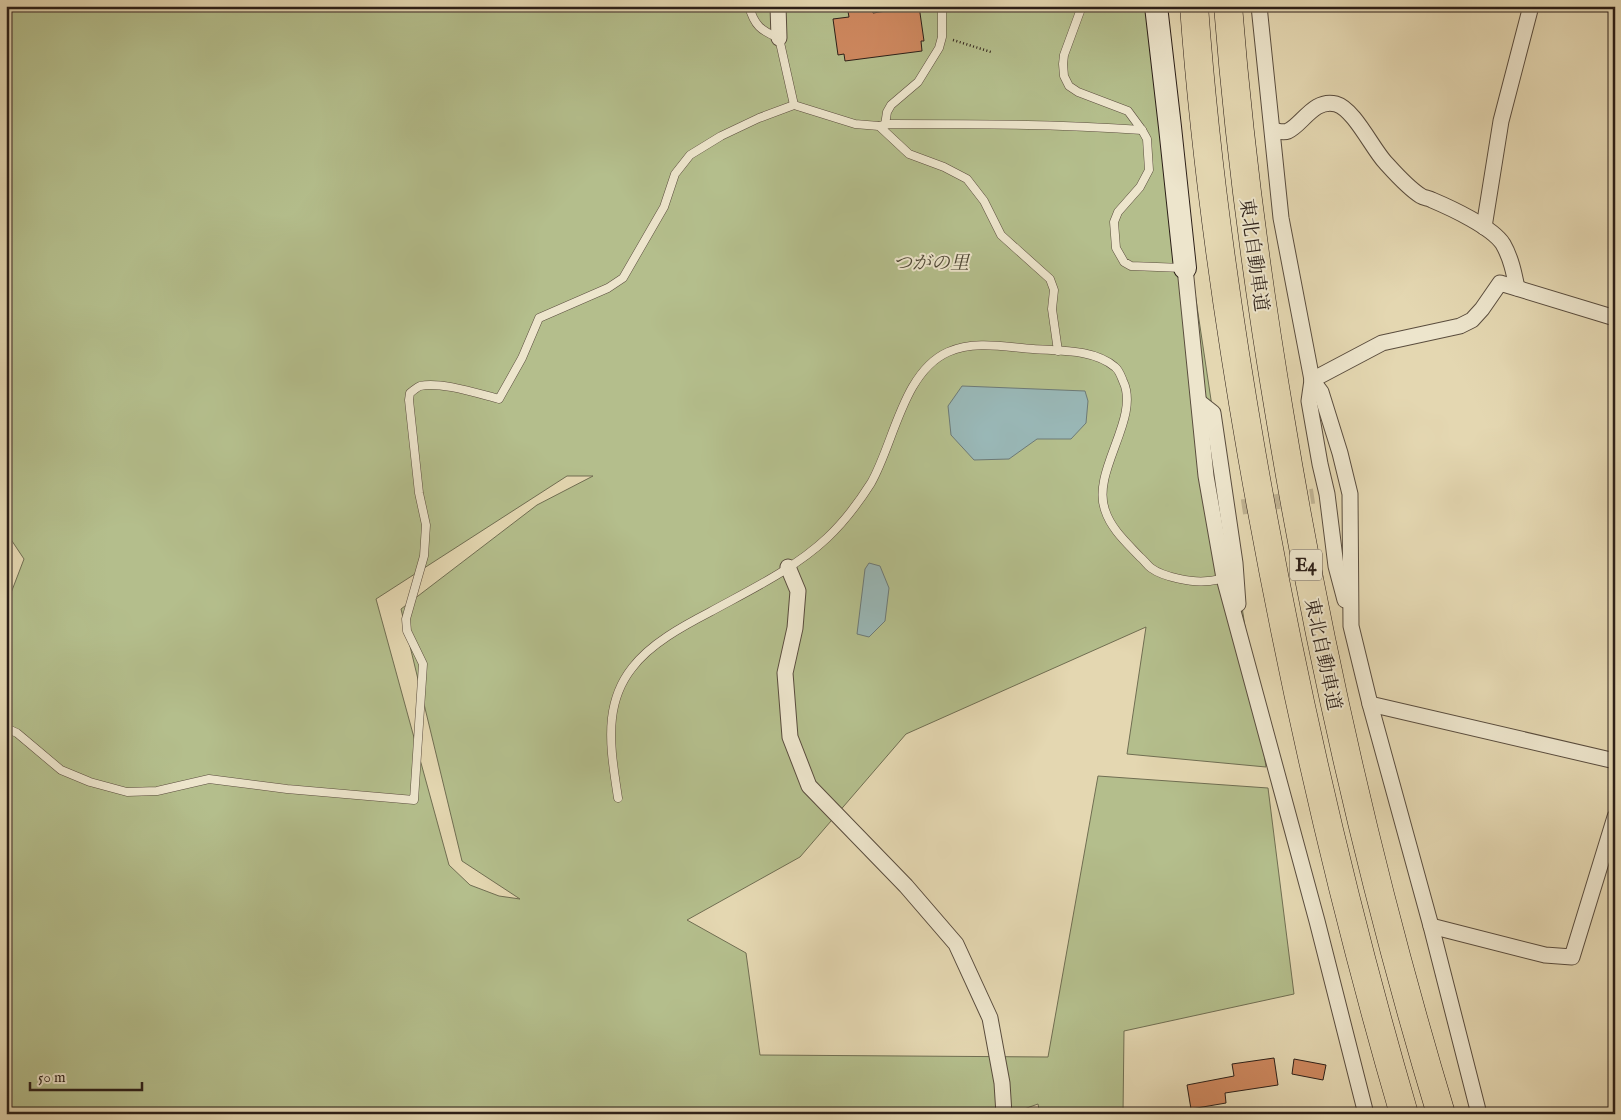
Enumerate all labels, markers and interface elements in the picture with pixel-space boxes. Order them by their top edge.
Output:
street label: 東北自動車道 [1233,197,1273,313]
park label: つがの里 [893,252,971,276]
road number: E4 [1290,550,1322,580]
street label: 東北自動車道 [1298,596,1346,713]
scale bar [30,1060,142,1092]
text: 50 m [38,1068,66,1087]

